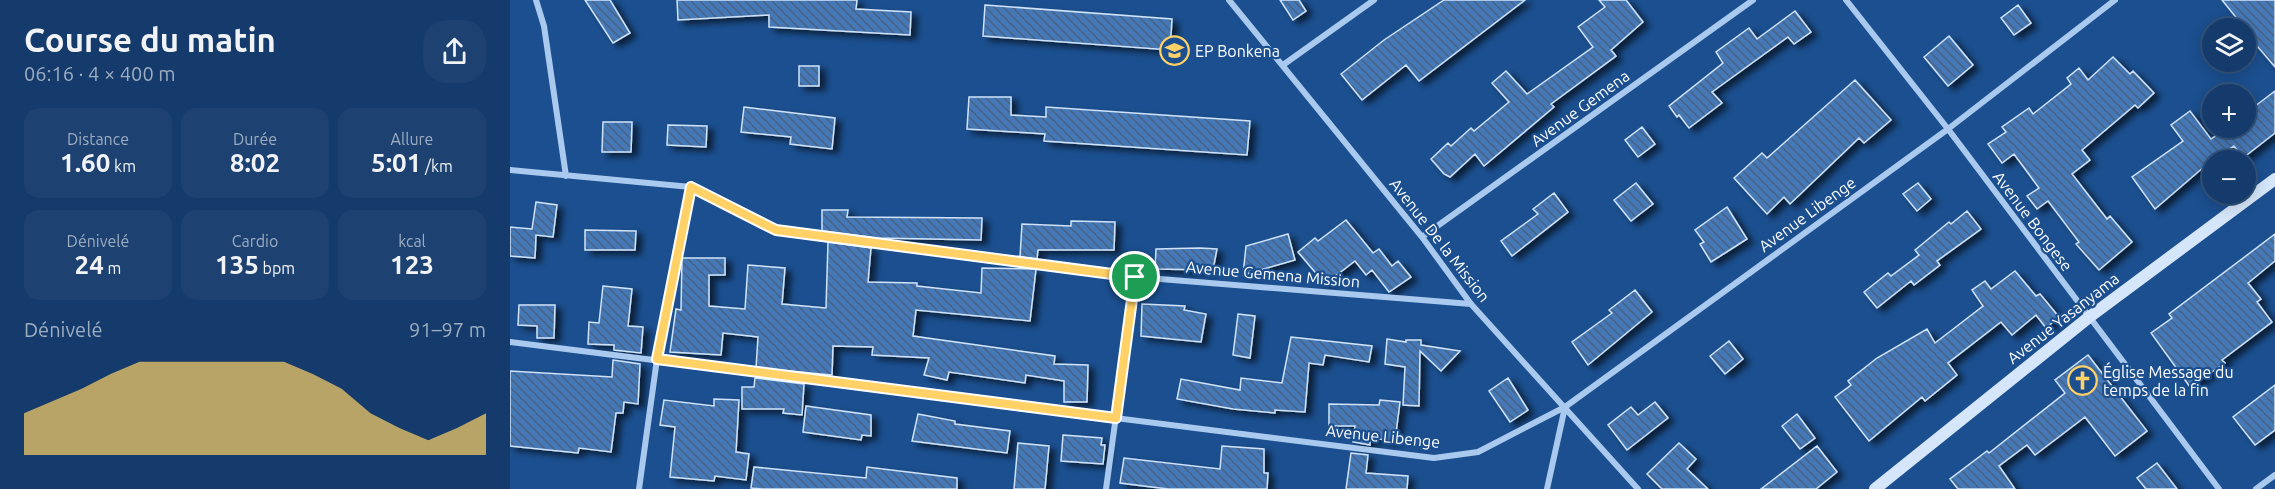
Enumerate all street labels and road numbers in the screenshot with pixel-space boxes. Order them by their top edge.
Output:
street label: Avenue Gemena [1527,66,1633,150]
street label: Avenue Bongese [1990,168,2076,274]
street label: Avenue Libenge [1755,173,1859,255]
street label: Avenue De la Mission [1386,175,1494,305]
street label: Avenue Gemena Mission [1185,257,1361,291]
street label: Avenue Yasanyama [2004,269,2122,367]
street label: Avenue Libenge [1325,421,1441,451]

